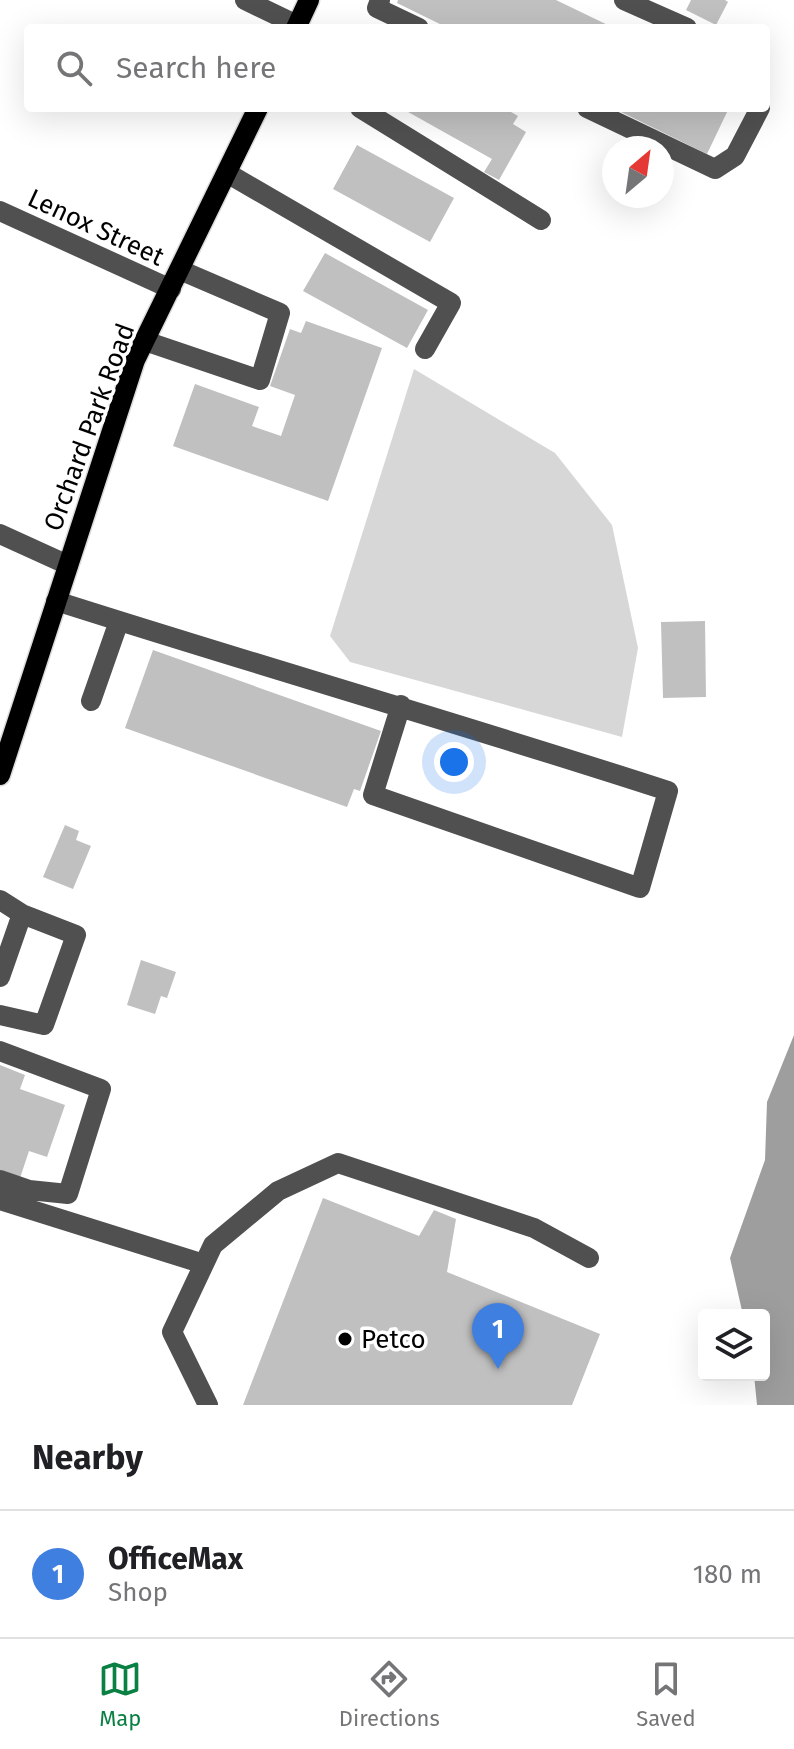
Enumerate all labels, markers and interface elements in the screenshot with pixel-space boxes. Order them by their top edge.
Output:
search box [24,24,770,112]
icon: search [52,46,96,90]
text: Search here [116,50,276,86]
north arrow [602,136,674,208]
street label: Lenox Street [23,182,169,273]
street label: Orchard Park Road [37,319,141,535]
your location [434,742,474,782]
pin: 1 [472,1303,524,1369]
map controls [698,1309,770,1381]
button: layers [698,1309,770,1381]
place label: Petco [361,1324,426,1355]
marker: Petco [336,1330,354,1348]
text: Nearby [32,1437,143,1478]
text: OfficeMax [108,1541,243,1577]
text: 1 [52,1559,64,1590]
text: 180 m [693,1559,762,1590]
text: Shop [108,1577,168,1608]
tab: Map [98,1657,142,1732]
tab: Directions [339,1657,440,1732]
tab: Saved [636,1657,696,1732]

